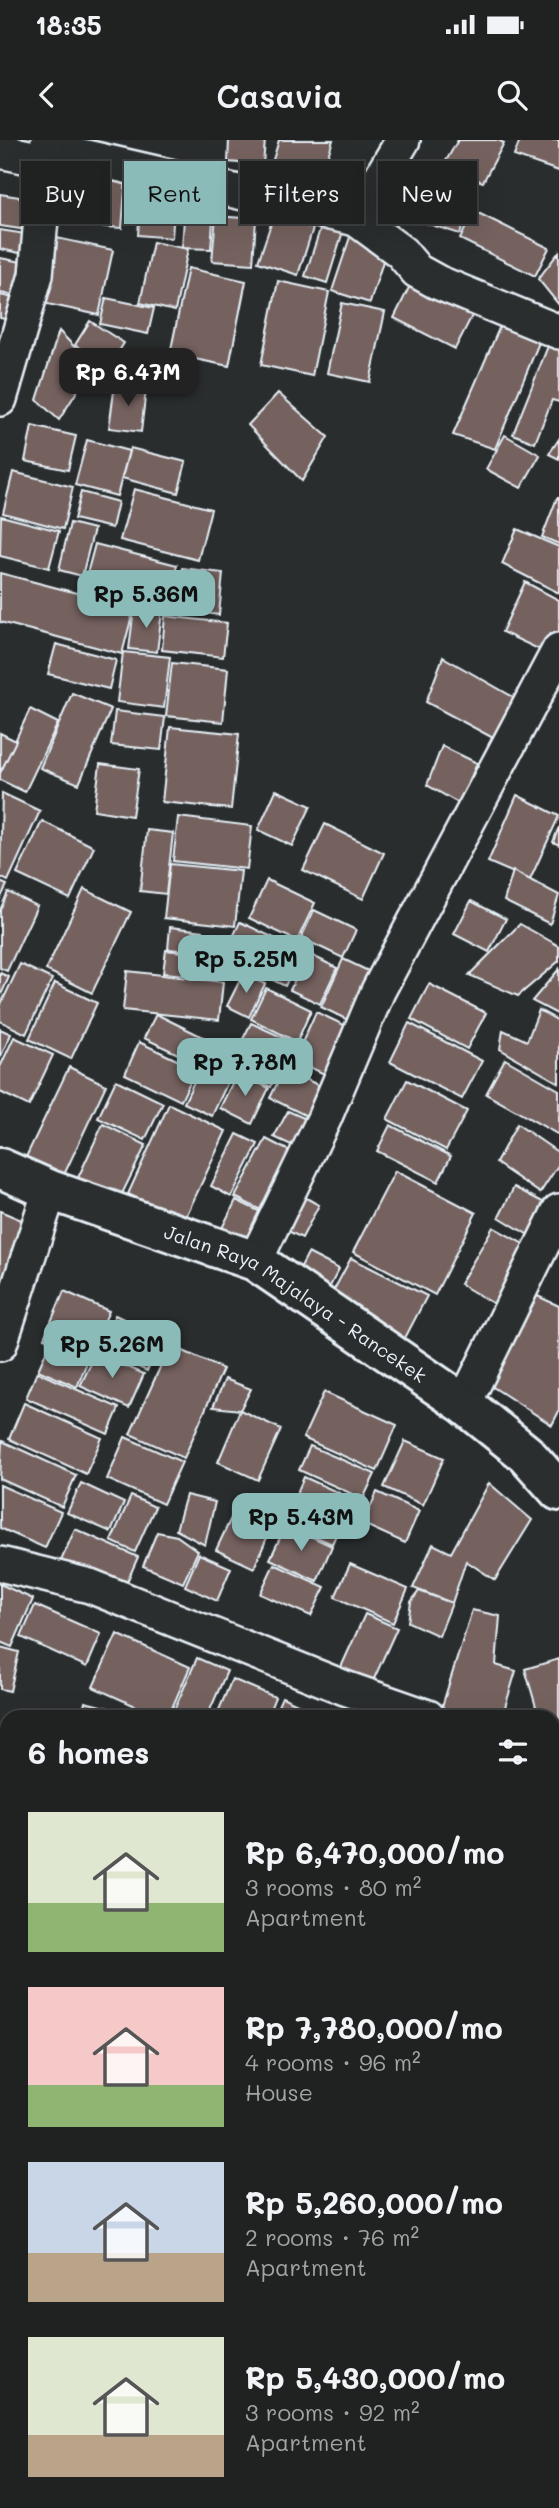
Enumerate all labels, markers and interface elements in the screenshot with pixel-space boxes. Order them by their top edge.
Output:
text: 18:35 [35,8,102,42]
text: Casavia [216,74,343,116]
icon: back [28,76,66,114]
icon: search [493,76,531,114]
chip: Buy [21,161,110,224]
chip: Rent [124,161,226,224]
chip: Filters [240,161,364,224]
chip: New [378,161,477,224]
pin: Rp 6.47M [56,348,200,408]
text: Rp 6.47M [75,356,181,386]
pin: Rp 5.36M [74,570,218,630]
text: Rp 5.36M [93,578,199,608]
pin: Rp 5.25M [174,936,318,995]
text: Rp 5.25M [194,943,298,973]
pin: Rp 7.78M [173,1038,317,1098]
text: Rp 7.78M [193,1046,297,1076]
street label: Jalan Raya Majalaya - Rancekek [161,1218,432,1388]
pin: Rp 5.26M [40,1320,184,1380]
text: Rp 5.26M [60,1328,164,1358]
pin: Rp 5.43M [229,1494,373,1553]
text: Rp 5.43M [248,1501,354,1531]
text: 6 homes [28,1732,149,1772]
icon: filters [494,1733,532,1771]
text: Rp 6,470,000/mo [245,1832,504,1872]
icon: home [84,1840,168,1924]
text: 3 rooms · 80 m² [245,1872,421,1902]
text: Apartment [245,1902,367,1932]
text: Rp 7,780,000/mo [245,2007,503,2047]
icon: home [84,2015,168,2099]
text: 4 rooms · 96 m² [245,2047,421,2077]
text: House [245,2077,313,2107]
text: Rp 5,260,000/mo [245,2182,503,2222]
icon: home [84,2190,168,2274]
text: 2 rooms · 76 m² [245,2222,419,2252]
text: Apartment [245,2252,367,2282]
text: Rp 5,430,000/mo [245,2357,505,2397]
icon: home [84,2365,168,2449]
text: 3 rooms · 92 m² [245,2397,420,2427]
text: Apartment [245,2427,367,2457]

